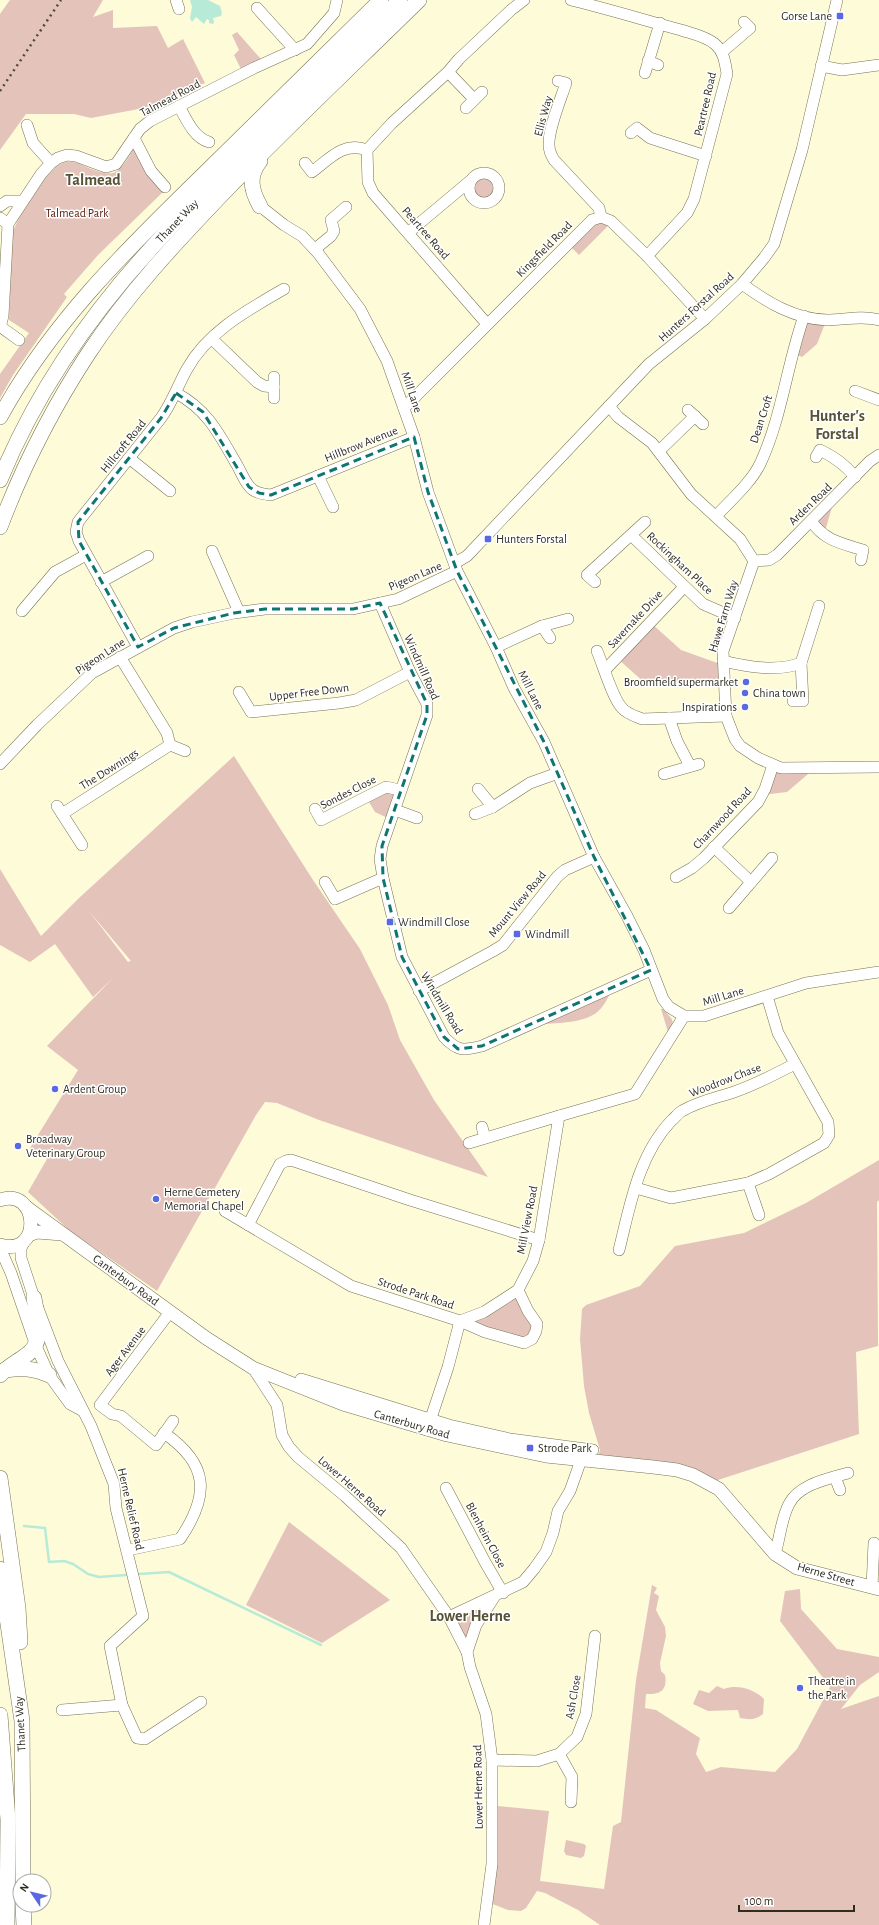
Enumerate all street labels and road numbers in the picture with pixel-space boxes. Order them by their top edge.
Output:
street label: Peartree Road [692,71,718,137]
street label: Talmead Road [138,77,202,119]
street label: Ellis Way [532,94,555,138]
street label: Thanet Way [153,197,201,246]
street label: Peartree Road [400,204,452,262]
street label: Kingsfield Road [514,219,574,279]
street label: Hunters Forstal Road [656,270,736,344]
street label: Mill Lane [399,370,425,414]
street label: Dean Croft [748,393,774,445]
street label: Hillcroft Road [98,417,148,475]
street label: Hillbrow Avenue [323,424,399,464]
street label: Arden Road [786,481,834,527]
street label: Rockingham Place [645,530,715,596]
street label: Pigeon Lane [387,559,443,593]
street label: Hawe Farm Way [706,578,741,654]
street label: Savernake Drive [605,588,665,650]
street label: Windmill Road [402,632,442,702]
street label: Pigeon Lane [73,636,127,676]
street label: Mill Lane [516,668,546,712]
street label: Upper Free Down [268,681,350,703]
street label: The Downings [78,746,140,792]
street label: Sondes Close [318,773,378,811]
street label: Charnwood Road [690,785,754,851]
street label: Mount View Road [486,869,548,939]
street label: Windmill Road [419,970,465,1036]
street label: Mill Lane [701,984,745,1008]
street label: Woodrow Chase [687,1061,763,1099]
street label: Mill View Road [514,1185,540,1255]
street label: Canterbury Road [90,1252,161,1309]
street label: Strode Park Road [376,1275,456,1311]
street label: Ager Avenue [102,1324,148,1378]
street label: Canterbury Road [373,1407,451,1441]
street label: Lower Herne Road [316,1454,388,1518]
street label: Herne Relief Road [116,1467,146,1551]
street label: Blenheim Close [464,1500,508,1570]
street label: Herne Street [796,1560,856,1588]
street label: Ash Close [563,1674,583,1720]
street label: Thanet Way [13,1696,28,1752]
street label: Lower Herne Road [471,1744,485,1830]

